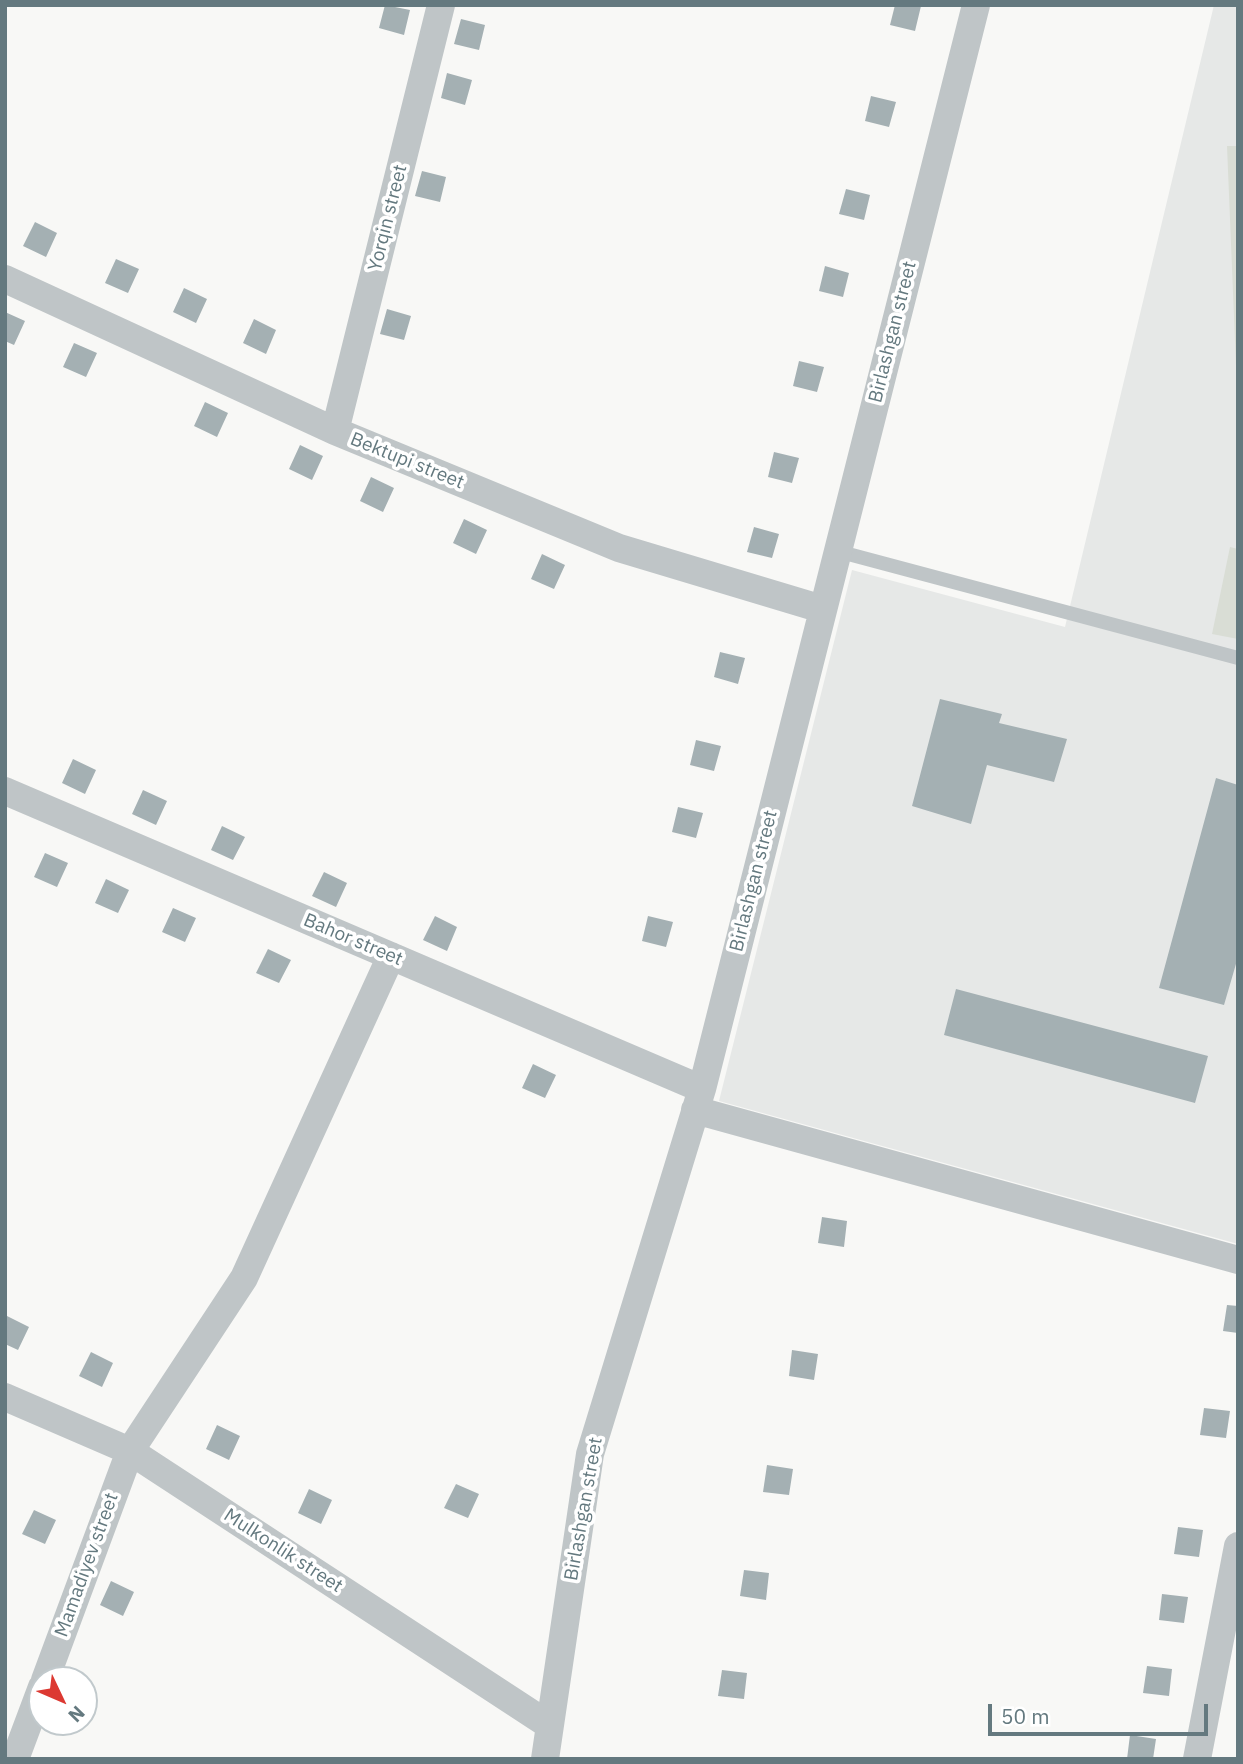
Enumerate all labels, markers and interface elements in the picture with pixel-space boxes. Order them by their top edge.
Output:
street label: Yorqin street [364,162,412,274]
street label: Birlashgan street [864,259,922,405]
street label: Bektupi street [347,428,467,494]
street label: Birlashgan street [725,808,783,954]
street label: Bahor street [300,909,406,971]
street label: Birlashgan street [560,1436,608,1582]
street label: Mamadiyev street [50,1490,124,1640]
street label: Mulkonlik street [219,1504,347,1598]
north arrow [28,1666,98,1736]
scale bar [991,1690,1212,1734]
text: N [63,1701,90,1727]
text: 50 m [1001,1702,1050,1730]

